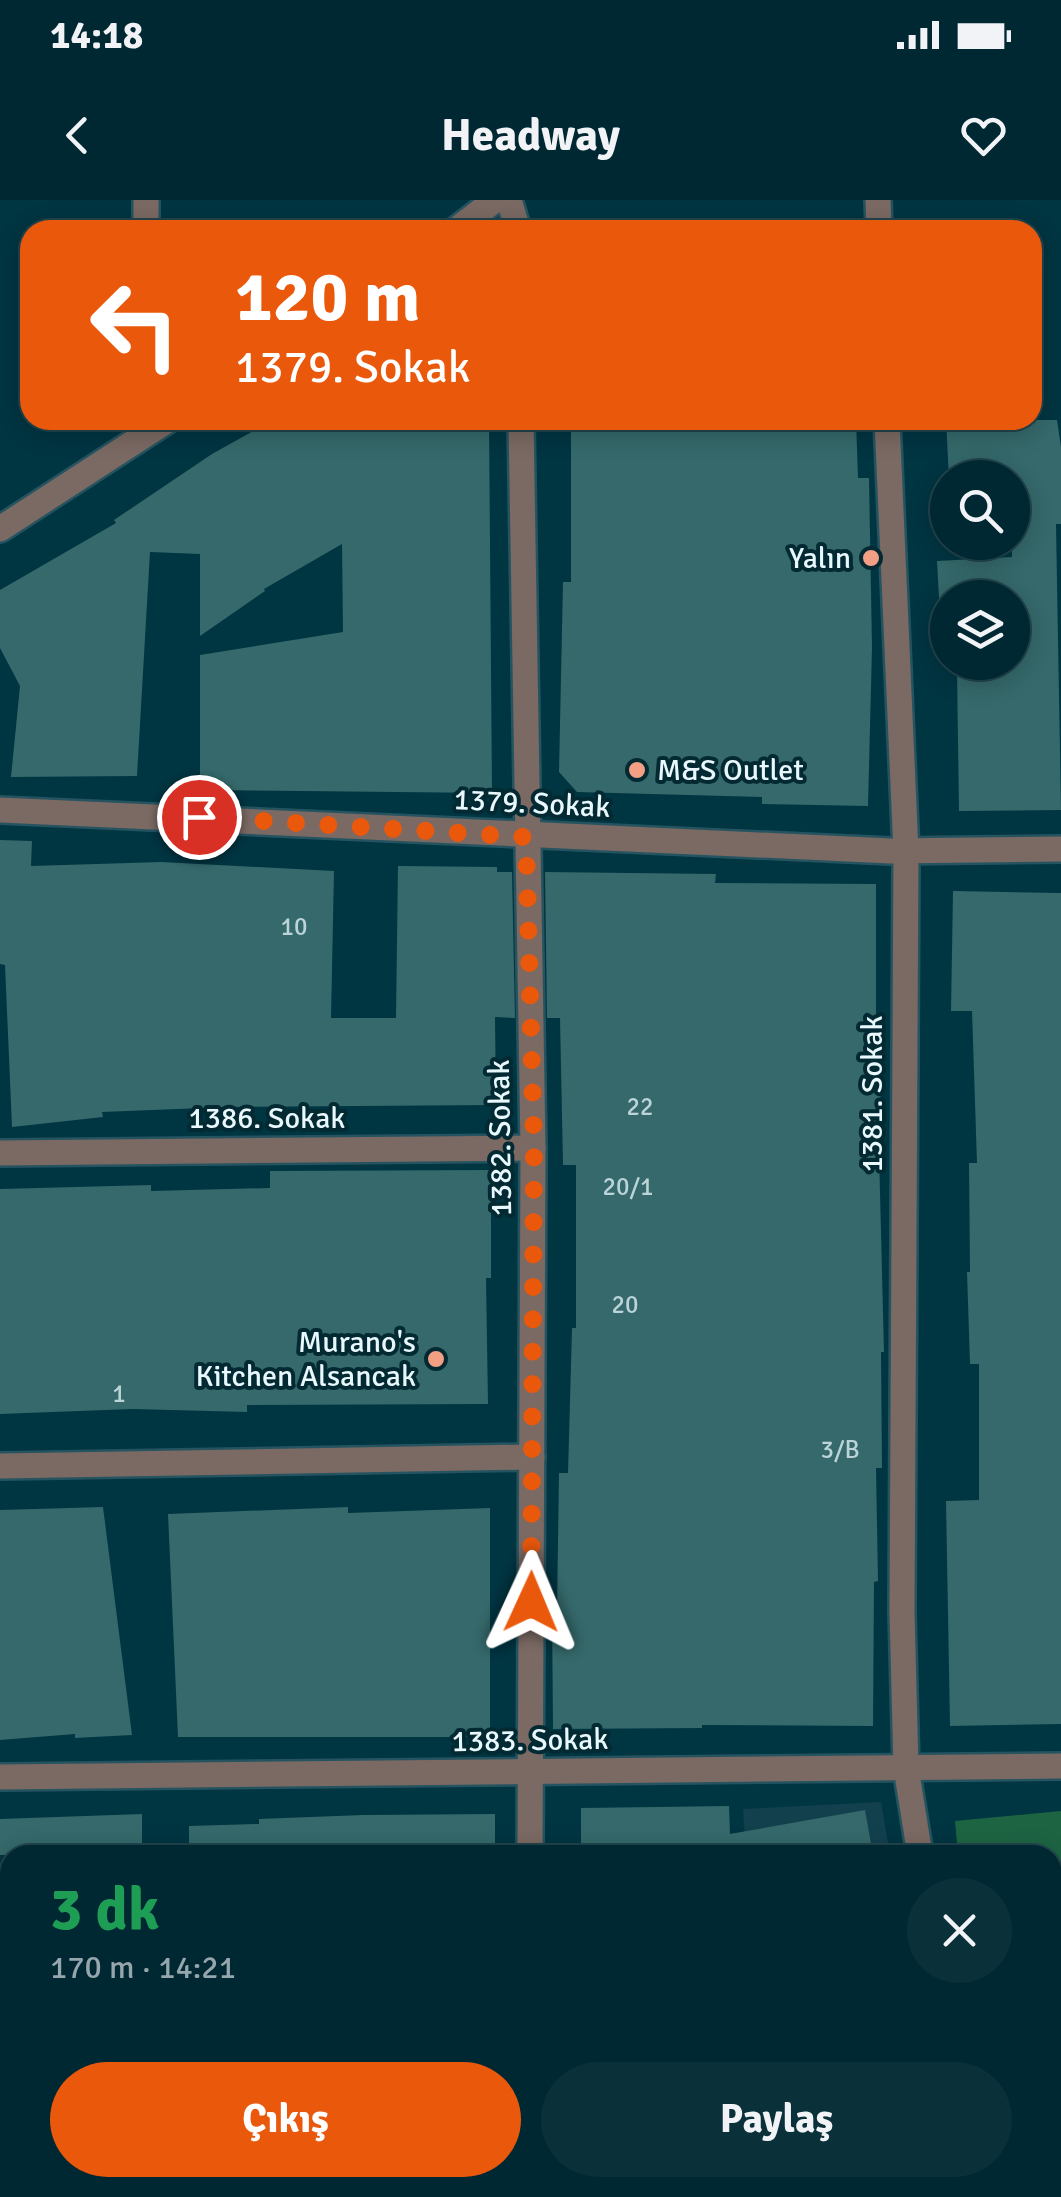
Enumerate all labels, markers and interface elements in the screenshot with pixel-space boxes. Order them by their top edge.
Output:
text: 14:18 [50,12,143,59]
icon: back [50,108,105,163]
text: Headway [441,108,620,163]
icon: heart [956,108,1011,163]
text: 120 m [235,254,420,340]
icon: left [70,260,200,390]
text: 1379. Sokak [235,340,470,395]
map controls [930,460,1030,680]
button: search [930,460,1030,560]
place label: Yalın [789,540,851,577]
marker: Yalın [860,547,882,569]
button: layers [930,580,1030,680]
place label: M&S Outlet [657,752,804,789]
marker: M&S Outlet [626,759,648,781]
pin [157,775,242,860]
street label: 1379. Sokak [453,781,611,826]
icon: arrive [172,790,227,845]
house number: 10 [280,911,308,942]
street label: 1381. Sokak [854,1016,891,1172]
street label: 1382. Sokak [481,1059,520,1217]
house number: 22 [626,1091,654,1122]
street label: 1386. Sokak [189,1100,345,1137]
house number: 20/1 [602,1171,654,1202]
house number: 20 [611,1289,639,1320]
place label: Murano's Kitchen Alsancak [196,1324,416,1395]
marker: Murano's Kitchen Alsancak [425,1348,447,1370]
house number: 1 [112,1378,126,1409]
house number: 3/B [820,1434,860,1465]
position arrow [479,1550,583,1654]
street label: 1383. Sokak [451,1721,609,1760]
text: 3 dk [50,1873,159,1947]
button: close [907,1878,1012,1983]
text: 170 m · 14:21 [50,1948,236,1987]
button: Çıkış [50,2062,521,2177]
button: Paylaş [541,2062,1012,2177]

